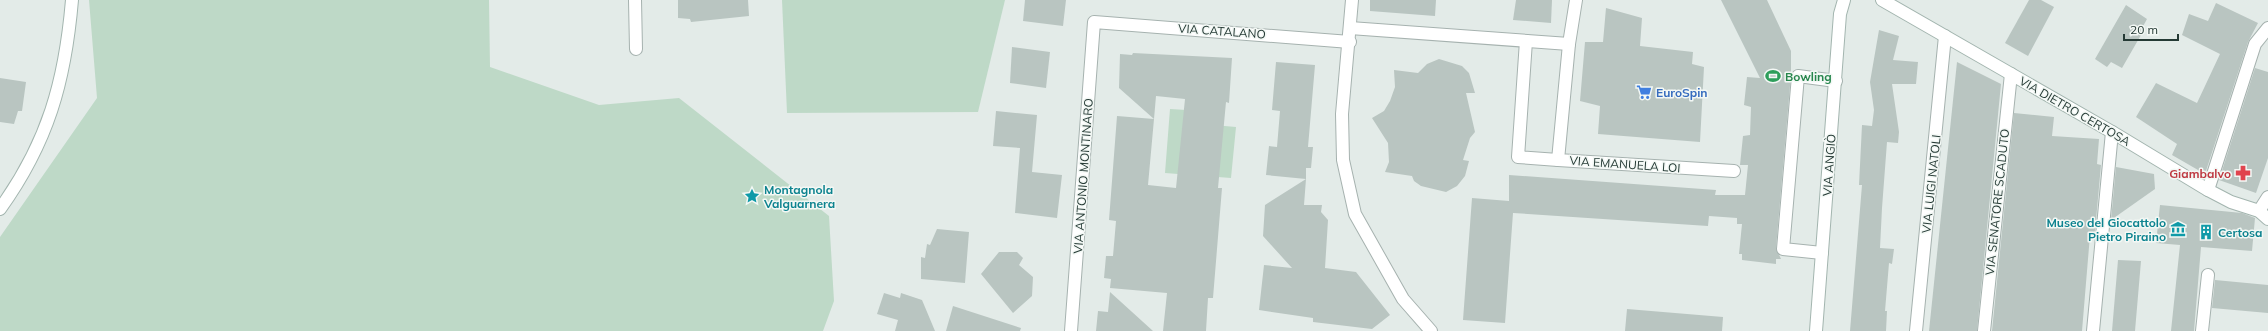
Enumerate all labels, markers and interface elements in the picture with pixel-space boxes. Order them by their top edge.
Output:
scale bar [2124,16,2178,42]
street label: VIA CATALANO [1178,20,1266,42]
text: 20 m [2130,22,2158,37]
sports icon: Bowling [1764,67,1782,85]
place label: Bowling [1785,69,1832,84]
street label: VIA DIETRO CERTOSA [2017,73,2133,149]
supermarket icon: EuroSpin [1635,83,1653,101]
place label: EuroSpin [1656,85,1708,100]
street label: VIA ANTONIO MONTINARO [1070,98,1096,254]
street label: VIA SENATORE SCADUTO [1982,128,2012,276]
street label: VIA ANGIÒ [1819,133,1839,197]
street label: VIA LUIGI NATOLI [1918,134,1944,234]
street label: VIA EMANUELA LOI [1569,153,1681,175]
pharmacy icon: Giambalvo [2234,164,2252,182]
place label: Giambalvo [2169,166,2231,181]
place label: Montagnola Valguarnera [763,182,835,211]
place icon: Montagnola Valguarnera [743,187,761,205]
place label: Museo del Giocattolo Pietro Piraino [2046,215,2166,244]
museum icon: Museo del Giocattolo Pietro Piraino [2169,220,2187,238]
building icon: Certosa [2197,223,2215,241]
place label: Certosa [2218,225,2262,240]

